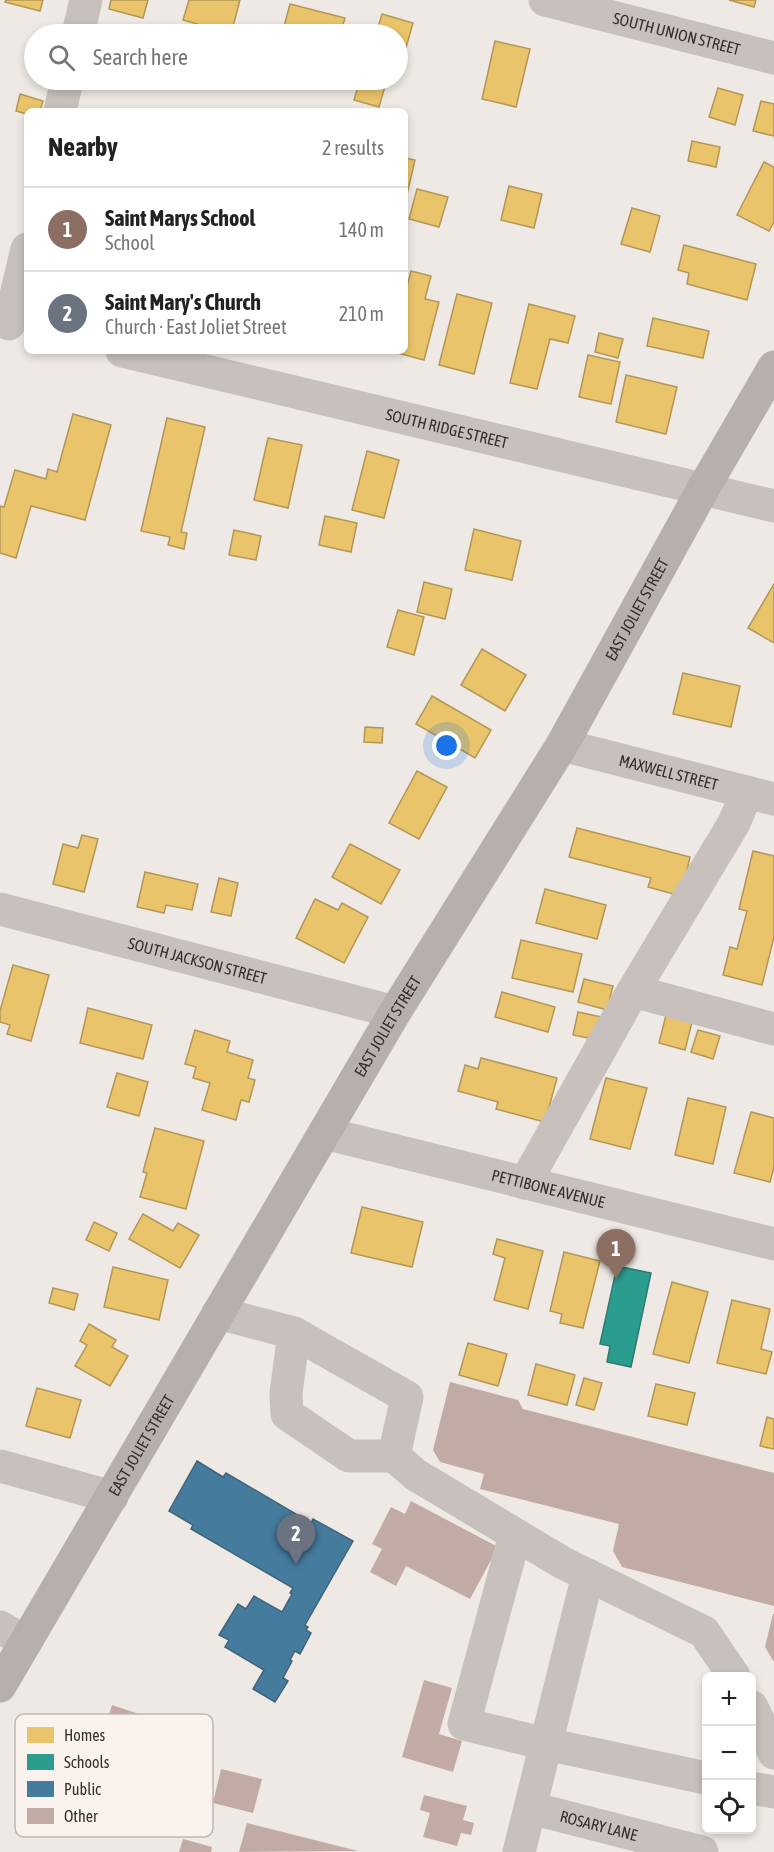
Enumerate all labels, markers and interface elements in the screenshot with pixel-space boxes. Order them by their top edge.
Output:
street label: SOUTH UNION STREET [611,9,742,58]
search box [24,24,408,90]
icon: search [45,41,78,74]
text: Search here [93,44,188,70]
text: Nearby [48,132,118,162]
text: 2 results [322,136,384,159]
text: Saint Marys School [105,205,255,231]
text: 1 [63,218,72,241]
text: 140 m [339,218,384,241]
text: School [105,231,155,254]
text: Saint Mary's Church [105,289,261,315]
text: 2 [63,302,72,325]
text: 210 m [339,302,384,325]
text: Church · East Joliet Street [105,315,287,338]
street label: SOUTH RIDGE STREET [384,405,510,451]
street label: EAST JOLIET STREET [601,555,672,664]
your location [432,731,461,760]
street label: MAXWELL STREET [617,751,720,793]
street label: SOUTH JACKSON STREET [126,934,269,987]
street label: EAST JOLIET STREET [350,973,424,1080]
street label: PETTIBONE AVENUE [490,1166,607,1211]
pin: 1 [596,1230,636,1279]
street label: EAST JOLIET STREET [104,1392,178,1499]
pin: 2 [276,1514,316,1564]
map controls [702,1672,756,1834]
button: + [702,1672,756,1726]
legend [15,1714,213,1837]
text: Homes [64,1726,106,1744]
button: − [702,1726,756,1780]
text: Schools [64,1753,110,1771]
text: Public [64,1780,101,1798]
button: locate [702,1780,756,1834]
text: Other [64,1807,98,1825]
street label: ROSARY LANE [558,1807,640,1844]

